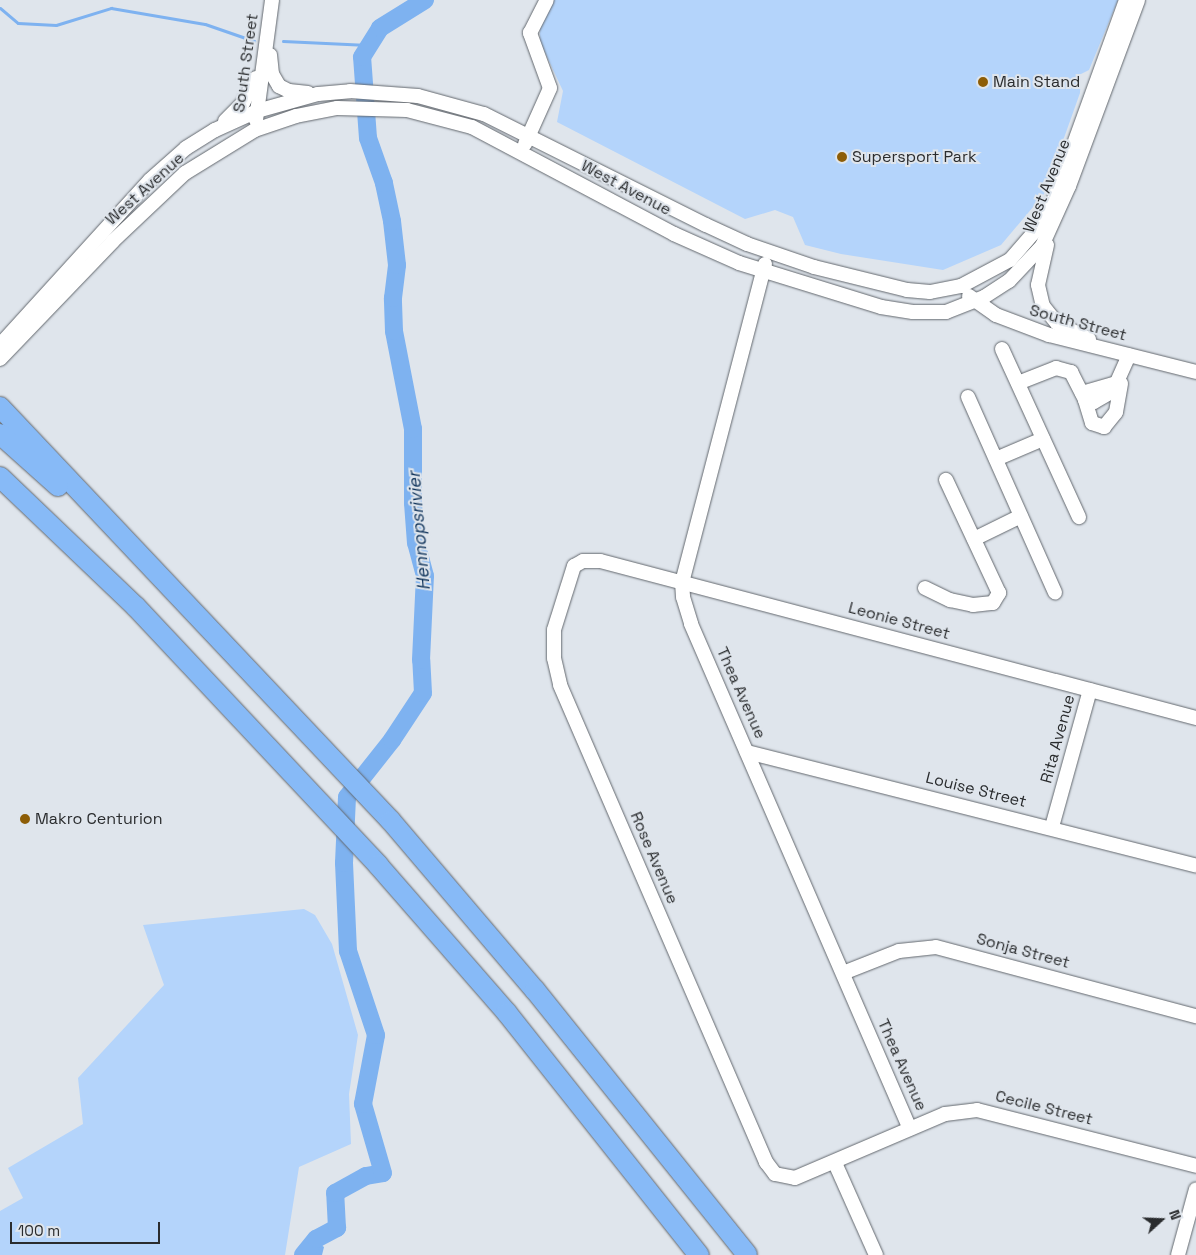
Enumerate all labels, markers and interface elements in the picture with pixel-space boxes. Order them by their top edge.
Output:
street label: South Street [230,12,262,114]
place label: Main Stand [993,72,1080,92]
marker: Main Stand [977,76,989,88]
street label: West Avenue [1019,136,1075,236]
place label: Supersport Park [852,147,977,167]
street label: West Avenue [102,149,188,229]
marker: Supersport Park [836,151,848,163]
street label: West Avenue [578,156,674,220]
street label: South Street [1027,301,1129,345]
water label: Hennopsrivier [403,471,435,591]
street label: Leonie Street [846,598,952,644]
street label: Thea Avenue [712,644,770,742]
street label: Rita Avenue [1037,692,1079,786]
street label: Louise Street [924,768,1028,812]
place label: Makro Centurion [35,809,163,829]
street label: Rose Avenue [626,809,682,907]
marker: Makro Centurion [19,813,31,825]
street label: Sonja Street [974,929,1072,973]
street label: Thea Avenue [873,1016,931,1114]
street label: Cecile Street [993,1087,1095,1129]
north arrow [1136,1195,1186,1245]
text: N [1165,1207,1185,1222]
scale bar [12,1212,162,1244]
text: 100 m [18,1221,60,1240]

